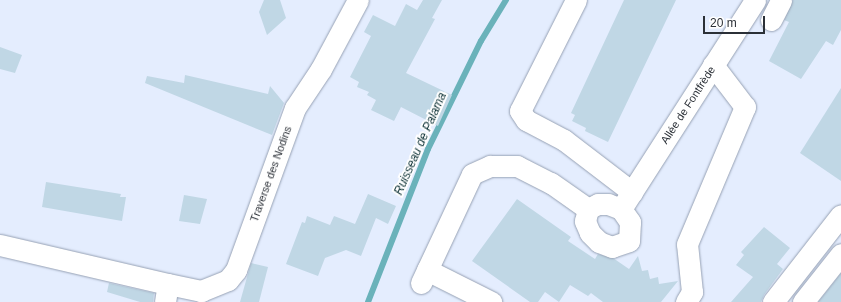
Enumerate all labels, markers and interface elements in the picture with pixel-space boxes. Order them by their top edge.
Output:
scale bar [705,8,767,34]
text: 20 m [710,16,737,30]
street label: Allée de Fontfrède [658,64,718,146]
water label: Ruisseau de Palama [392,90,450,198]
street label: Traverse des Nodins [248,124,294,224]

